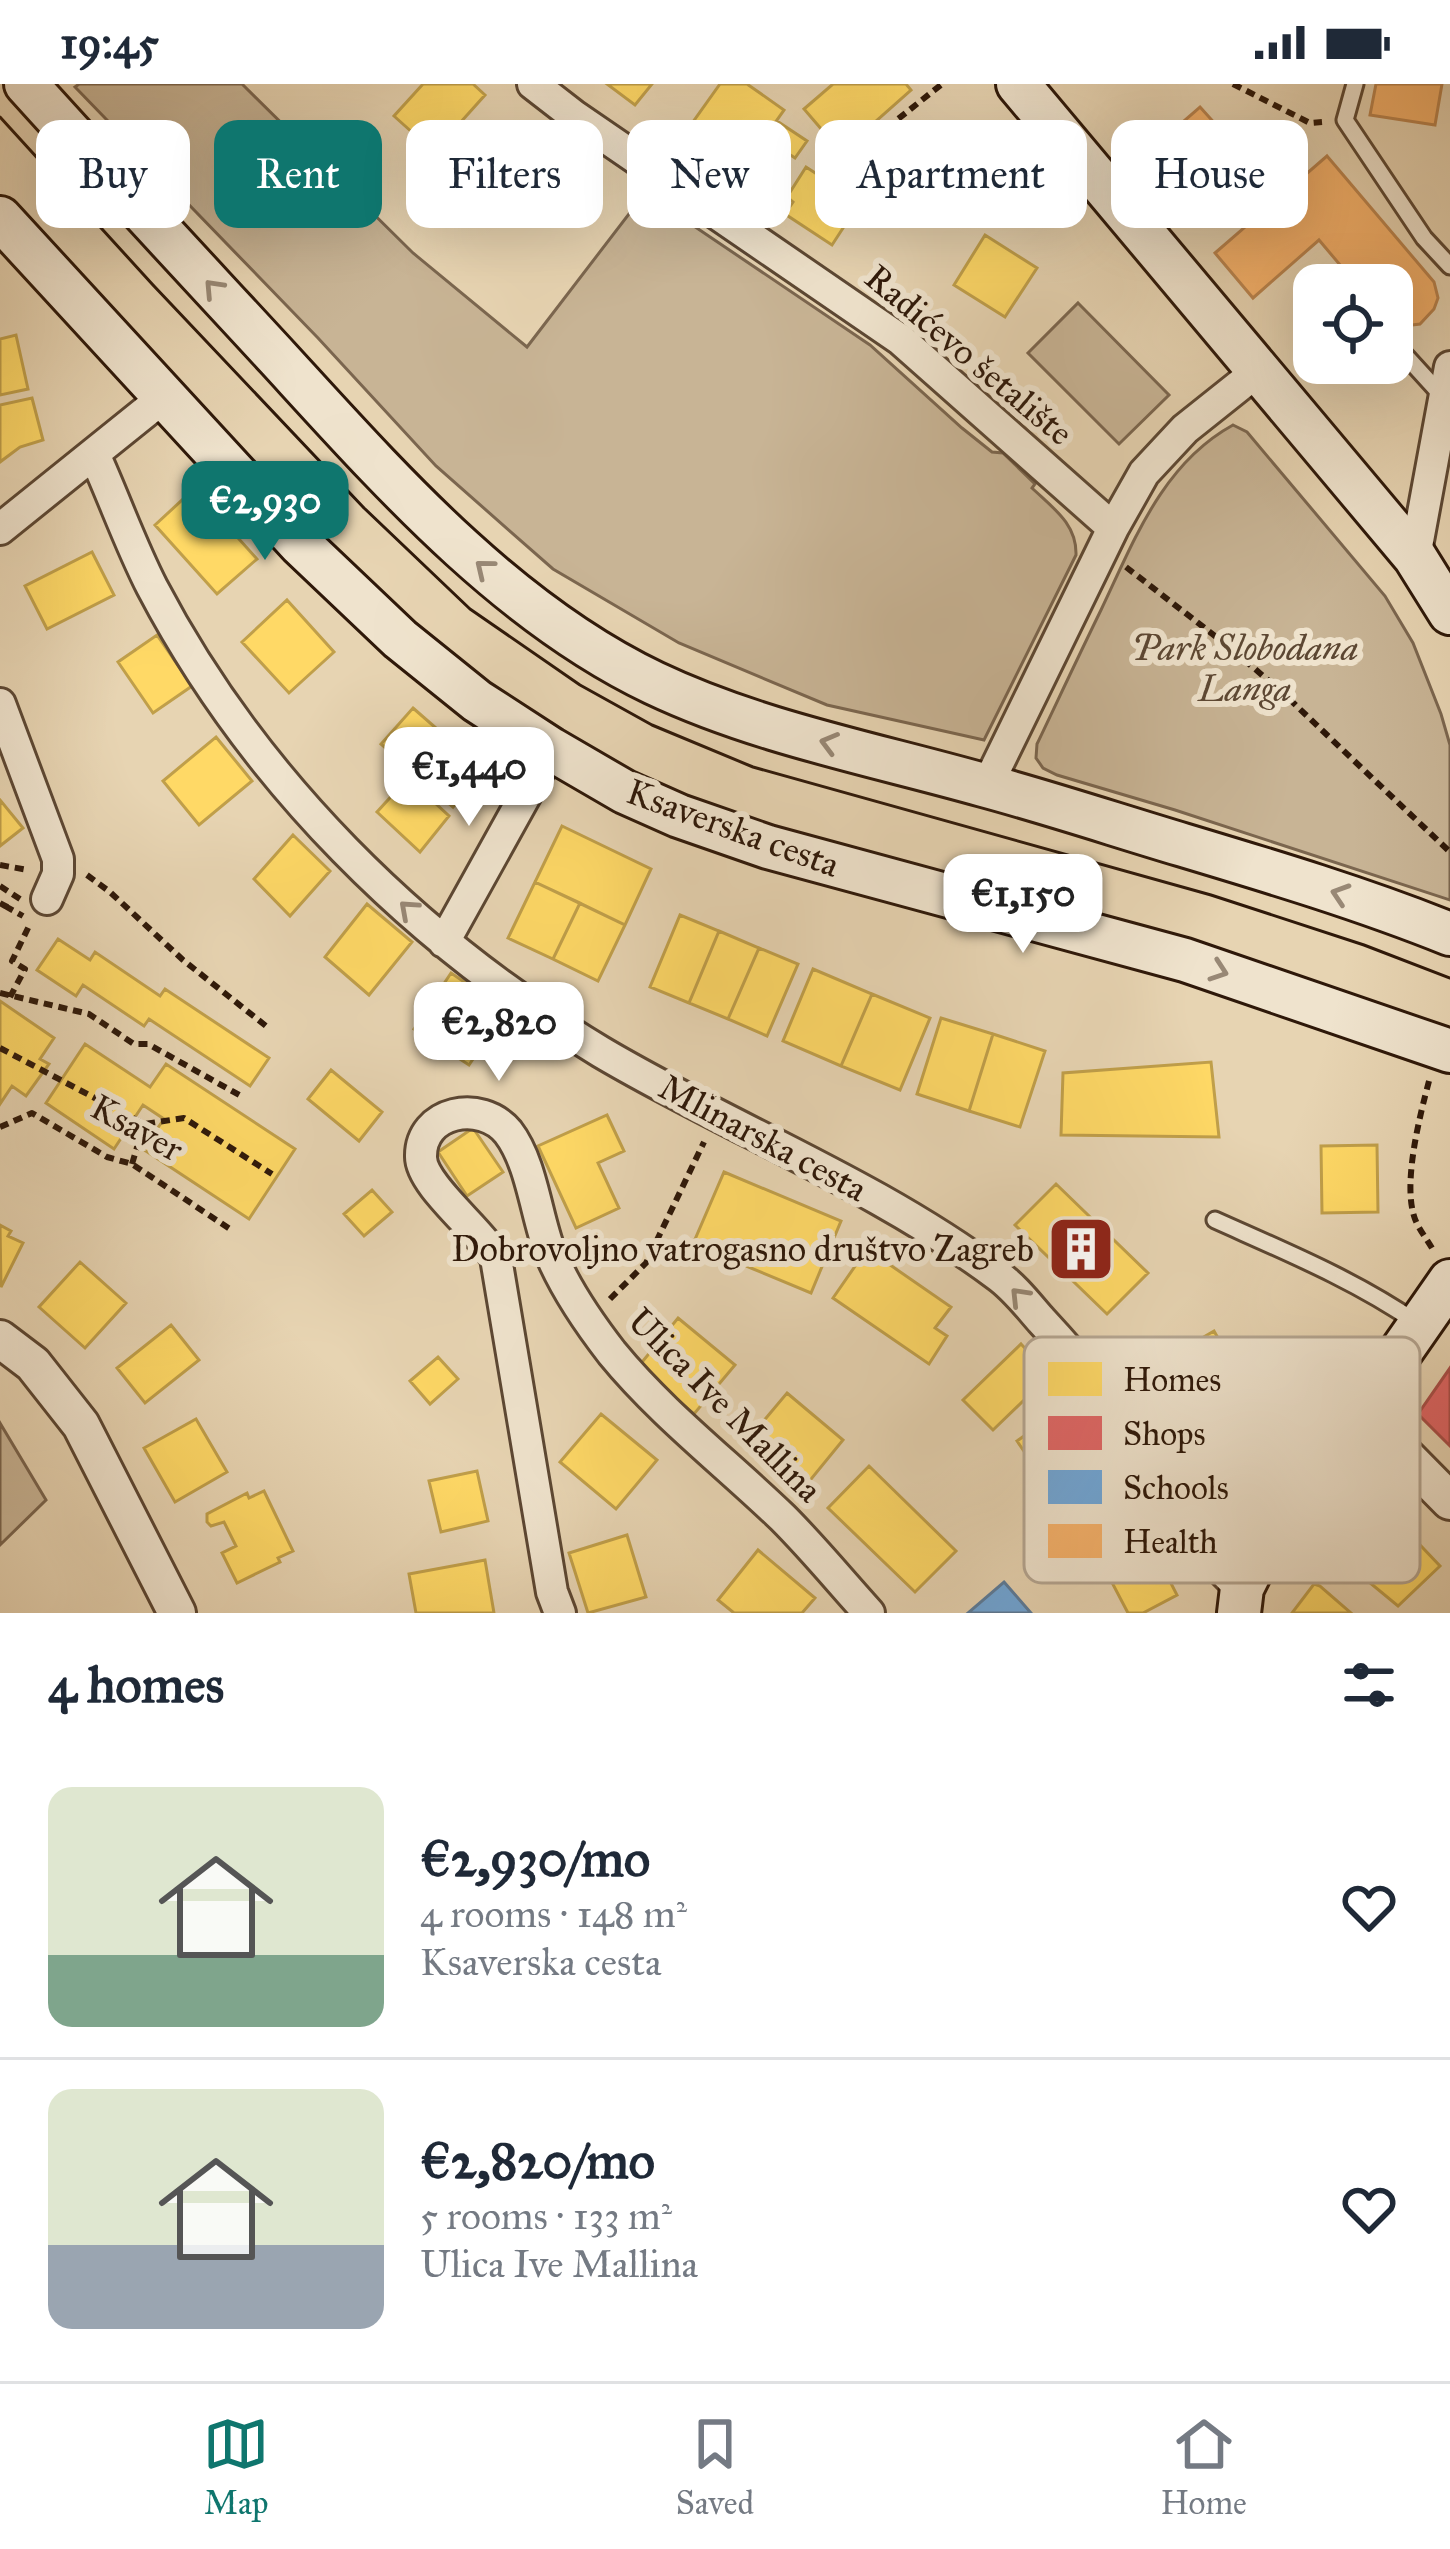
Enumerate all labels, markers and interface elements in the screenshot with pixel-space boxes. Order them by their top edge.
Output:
text: 19:45 [60,15,159,70]
chip: Buy [36,120,190,228]
chip: Rent [214,120,382,228]
chip: Filters [406,120,603,228]
chip: New [627,120,791,228]
chip: Apartment [815,120,1087,228]
chip: House [1111,120,1308,228]
street label: Radićevo šetalište [856,255,1082,455]
map controls [1293,264,1413,384]
button: locate [1293,264,1413,384]
one-way arrow [206,281,227,302]
pin: €2,930 [167,461,363,563]
text: €2,930 [209,476,321,524]
one-way arrow [476,561,498,582]
park label: Park Slobodana Langa [1132,626,1358,711]
pin: €1,440 [371,727,567,829]
one-way arrow [819,732,840,757]
text: €1,440 [411,742,527,790]
street label: Ksaverska cesta [621,769,846,887]
pin: €1,150 [925,854,1121,956]
text: €1,150 [970,869,1076,917]
one-way arrow [1330,883,1351,908]
one-way arrow [400,902,421,923]
one-way arrow [1207,957,1228,981]
pin: €2,820 [401,982,597,1084]
text: €2,820 [441,997,557,1045]
street label: Mlinarska cesta [652,1065,875,1212]
street label: Ksaver [83,1085,191,1171]
building icon: Dobrovoljno vatrogasno društvo Zagreb [1046,1214,1116,1284]
place label: Dobrovoljno vatrogasno društvo Zagreb [451,1227,1034,1271]
one-way arrow [1011,1288,1033,1310]
street label: Ulica Ive Mallina [619,1299,832,1512]
legend [1024,1337,1420,1583]
text: Homes [1123,1360,1221,1400]
text: Shops [1123,1414,1206,1454]
text: Schools [1123,1468,1229,1508]
text: Health [1123,1522,1218,1562]
icon: filters [1336,1652,1402,1718]
text: 4 homes [48,1654,224,1716]
text: €2,930/mo [420,1828,650,1890]
icon: home [144,1835,288,1979]
icon: heart [1336,1874,1402,1940]
text: 4 rooms · 148 m² [420,1890,687,1938]
text: Ksaverska cesta [420,1938,661,1986]
text: €2,820/mo [420,2130,655,2192]
icon: home [144,2137,288,2281]
icon: heart [1336,2176,1402,2242]
text: 5 rooms · 133 m² [420,2192,672,2240]
text: Ulica Ive Mallina [420,2240,698,2288]
tab: Map [203,2411,269,2523]
tab: Saved [676,2411,754,2523]
tab: Home [1160,2411,1247,2523]

